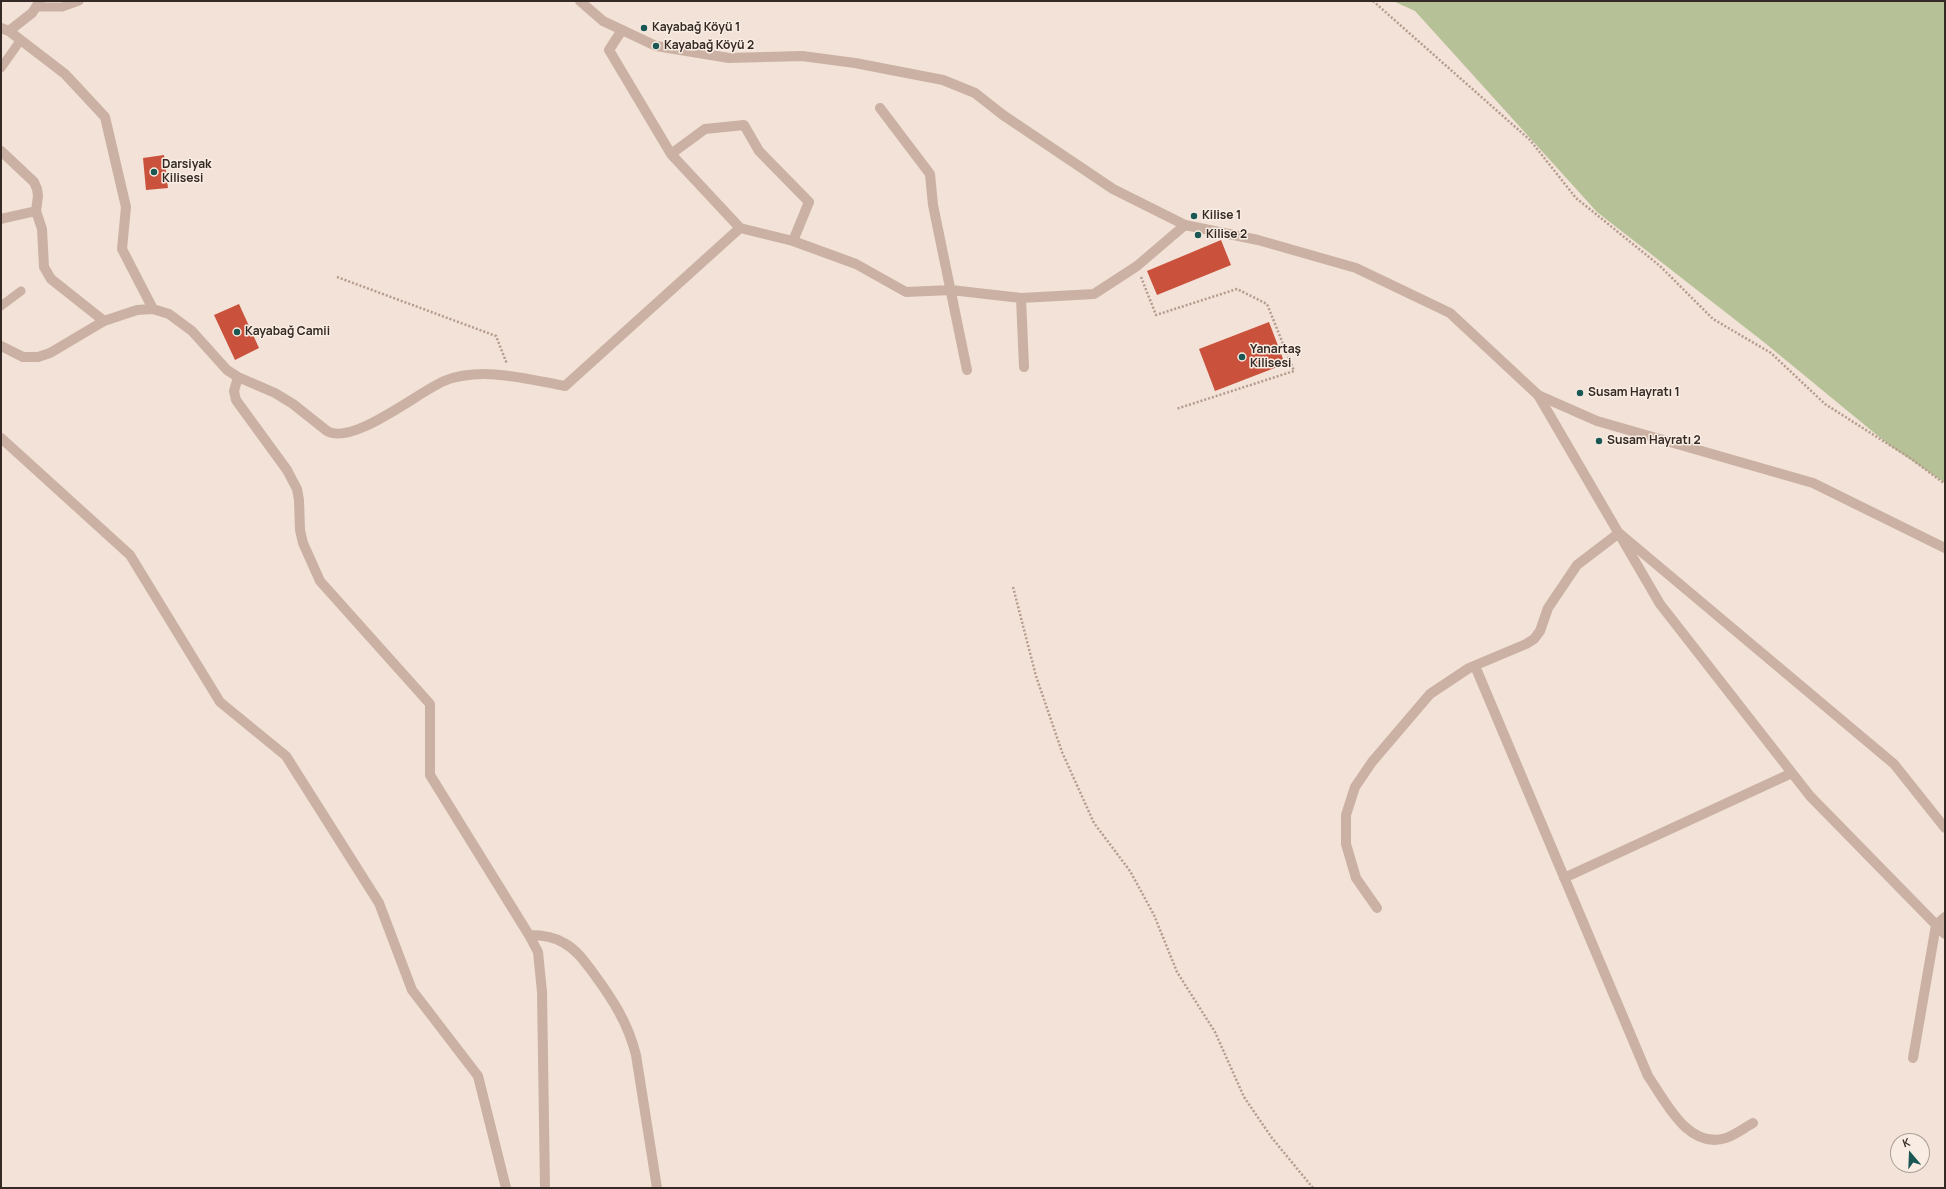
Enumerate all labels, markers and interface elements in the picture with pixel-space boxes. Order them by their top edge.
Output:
place label: Kayabağ Köyü 1 [652,21,740,35]
marker: Kayabağ Köyü 1 [639,23,649,33]
place label: Kayabağ Köyü 2 [664,39,754,53]
marker: Kayabağ Köyü 2 [651,41,661,51]
place label: Darsiyak Kilisesi [162,158,212,186]
marker: Darsiyak Kilisesi [149,167,159,177]
place label: Kilise 1 [1202,209,1241,223]
marker: Kilise 1 [1189,211,1199,221]
place label: Kilise 2 [1206,228,1247,242]
marker: Kilise 2 [1193,230,1203,240]
place label: Kayabağ Camii [245,325,330,339]
marker: Kayabağ Camii [232,327,242,337]
place label: Yanartaş Kilisesi [1250,343,1301,371]
marker: Yanartaş Kilisesi [1237,352,1247,362]
place label: Susam Hayratı 1 [1588,386,1680,400]
marker: Susam Hayratı 1 [1575,388,1585,398]
place label: Susam Hayratı 2 [1607,434,1701,448]
marker: Susam Hayratı 2 [1594,436,1604,446]
north arrow [1890,1133,1930,1173]
text: K [1900,1134,1912,1150]

